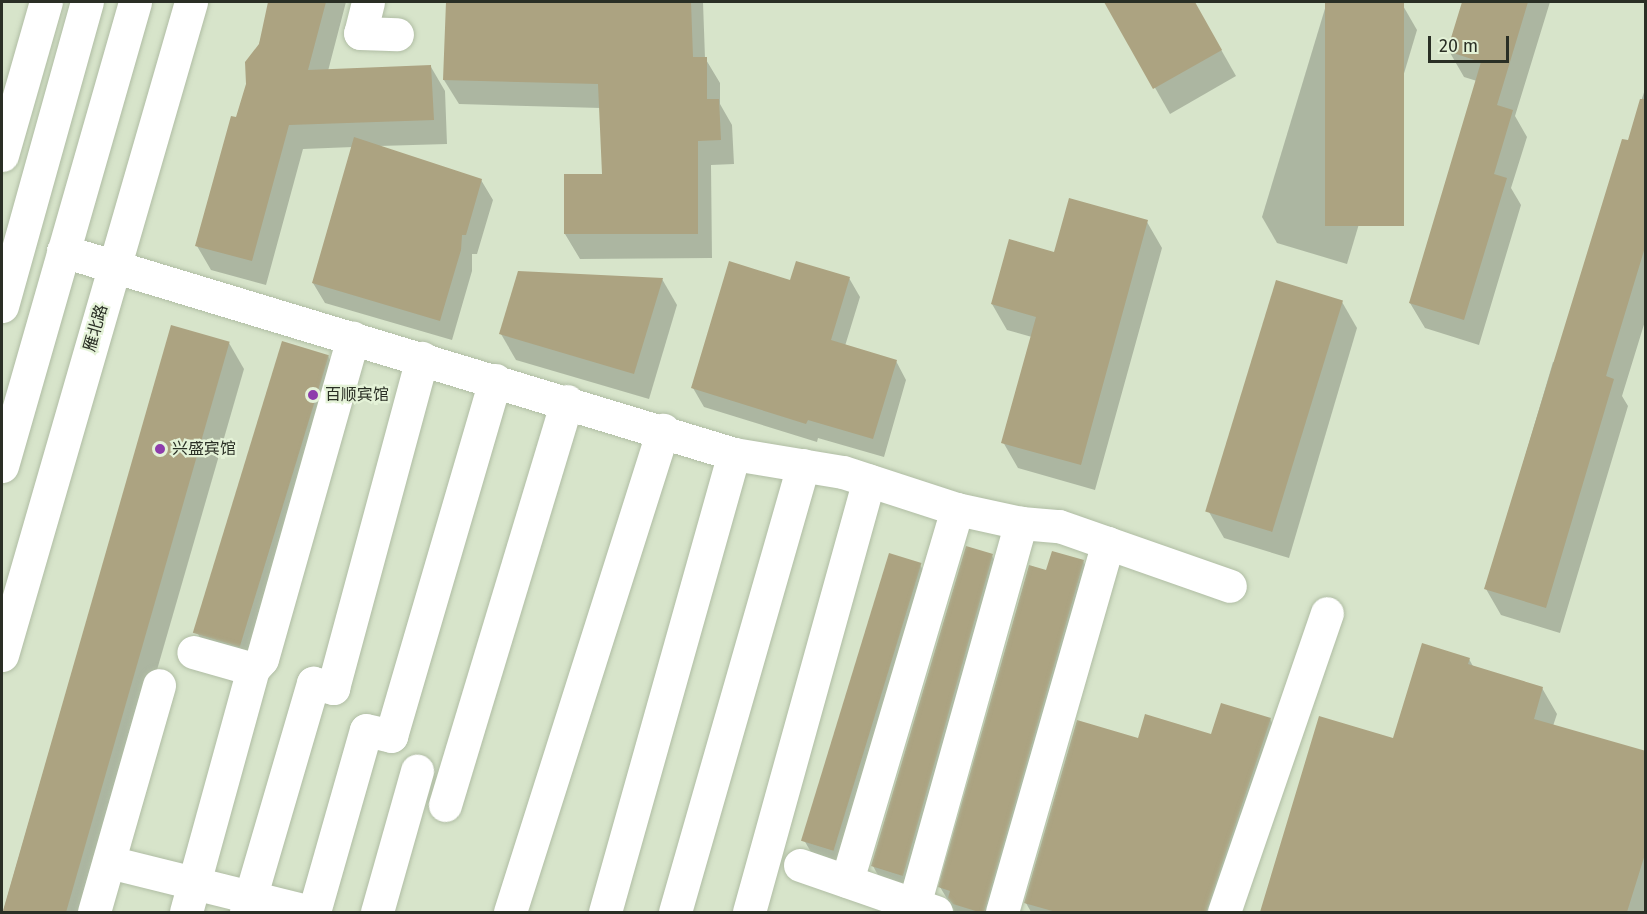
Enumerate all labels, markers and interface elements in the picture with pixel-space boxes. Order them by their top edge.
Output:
scale bar [1431,24,1512,62]
text: 20 m [1439,35,1478,57]
street label: 雁北路 [80,302,112,354]
place label: 百顺宾馆 [325,385,389,405]
marker: 百顺宾馆 [306,388,320,402]
place label: 兴盛宾馆 [172,439,236,459]
marker: 兴盛宾馆 [153,442,167,456]

